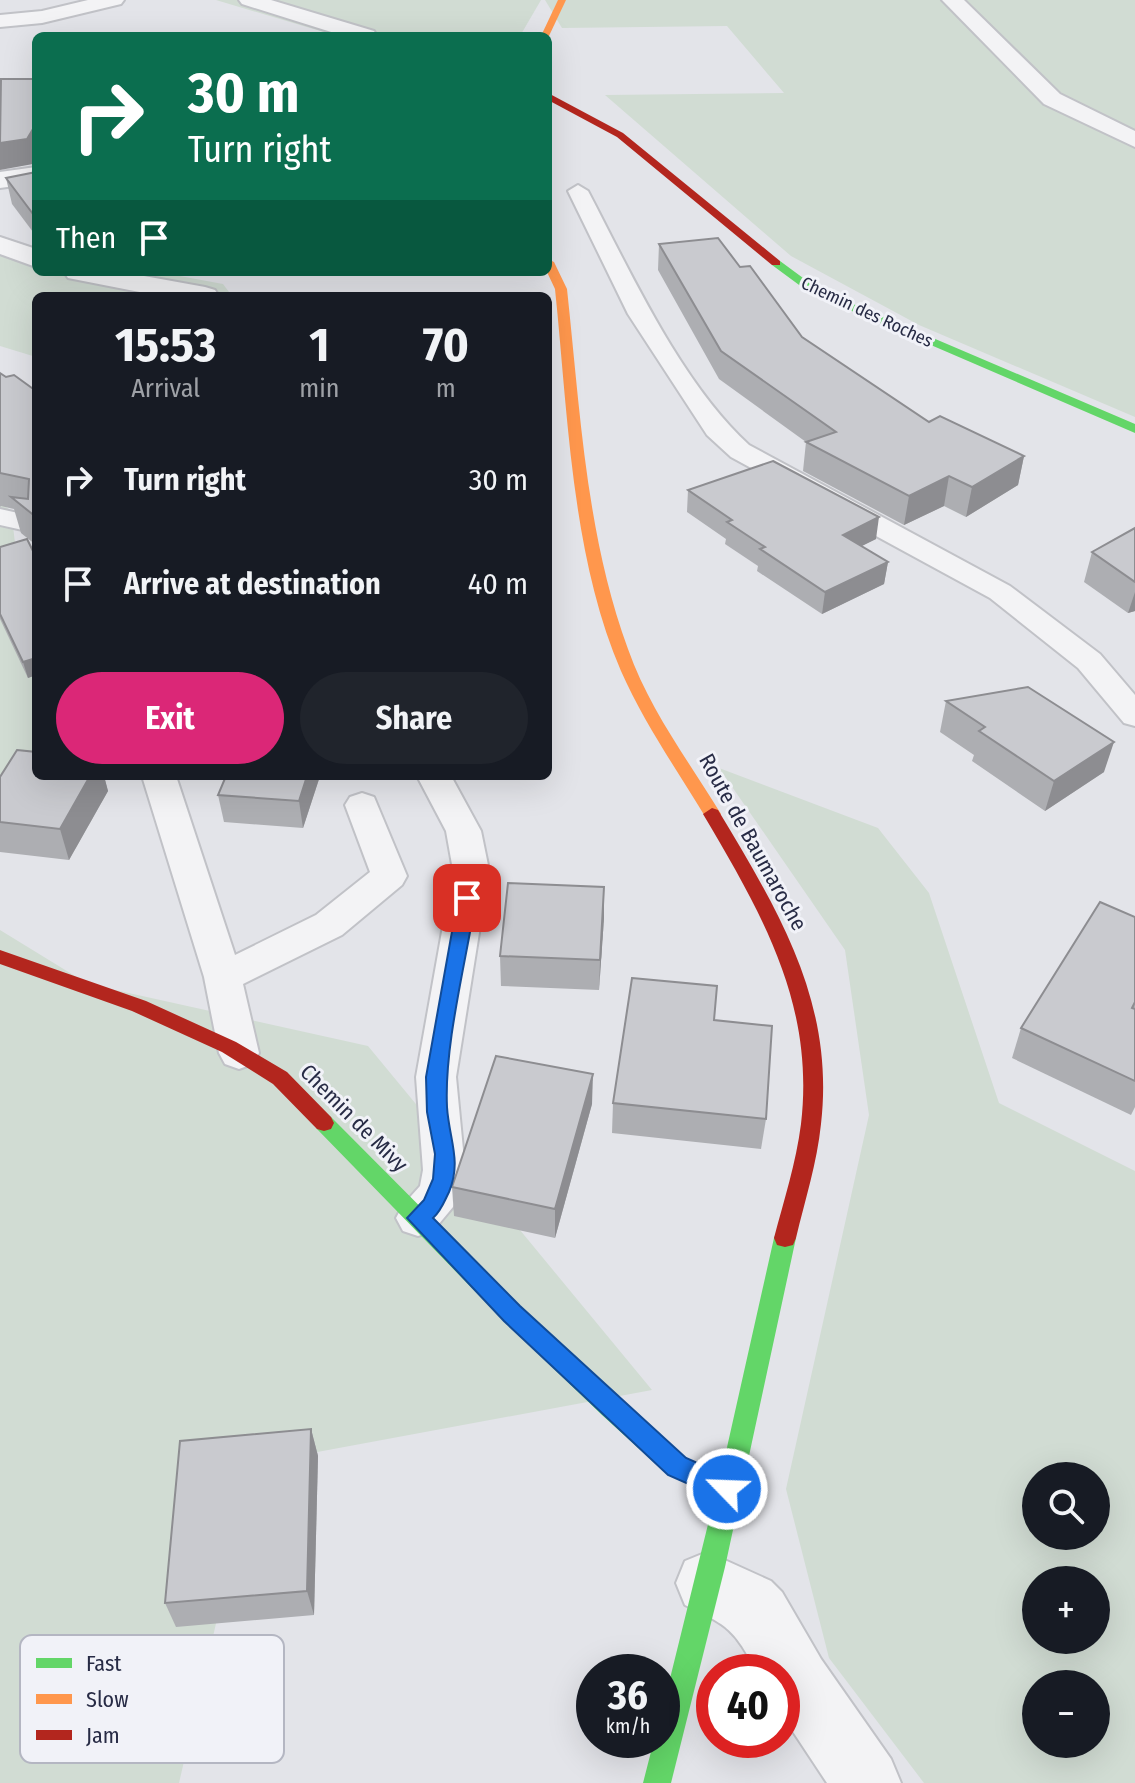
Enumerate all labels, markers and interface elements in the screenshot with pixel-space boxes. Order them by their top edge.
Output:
text: 30 m [188,60,299,127]
icon: right [56,64,160,168]
text: Turn right [188,128,331,172]
icon: arrive [132,216,176,260]
text: Then [56,220,116,256]
street label: Chemin des Roches [798,272,937,352]
text: 15:53 [115,316,216,374]
text: 1 [309,316,330,374]
text: 70 [423,316,469,374]
text: Arrival [131,373,200,404]
text: min [299,373,340,404]
text: m [436,373,456,404]
icon: right [56,458,100,502]
text: Turn right [124,462,246,498]
text: 30 m [469,462,528,498]
icon: arrive [56,562,100,606]
text: Arrive at destination [124,566,381,602]
text: 40 m [468,566,528,602]
button: Exit [56,672,284,764]
button: Share [300,672,528,764]
street label: Route de Baumaroche [693,749,813,935]
pin [433,864,501,932]
icon: arrive [445,876,489,920]
street label: Chemin de Mivy [295,1059,414,1178]
position arrow [685,1447,769,1531]
map controls [1022,1462,1110,1758]
button: search [1022,1462,1110,1550]
button: + [1022,1566,1110,1654]
legend [20,1635,284,1763]
text: Fast [86,1650,122,1677]
speed limit sign: 40 [696,1654,800,1758]
button: − [1022,1670,1110,1758]
text: 36 [608,1672,648,1720]
text: Slow [86,1686,129,1713]
text: km/h [606,1714,650,1738]
text: Jam [86,1722,120,1749]

